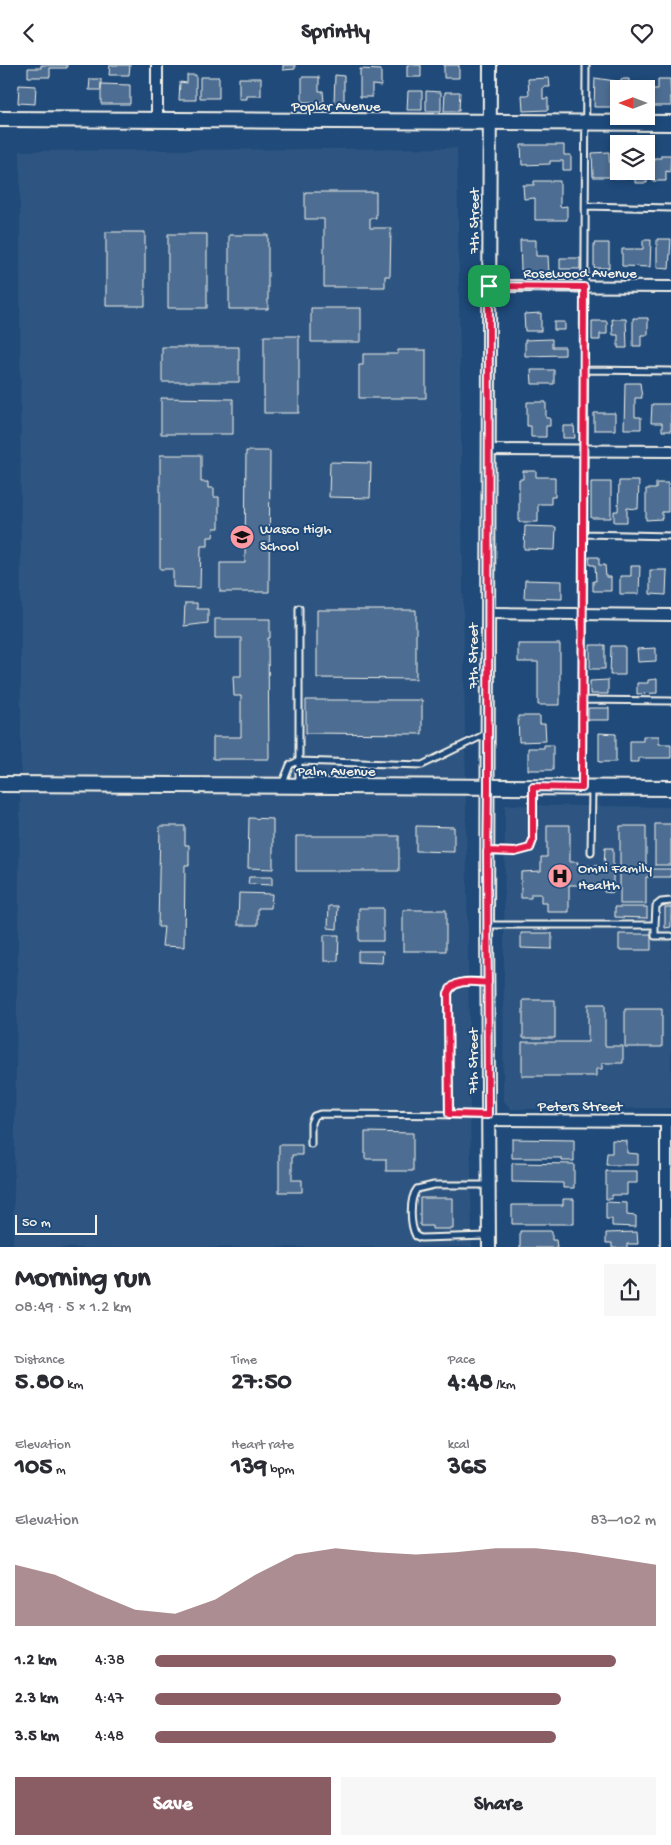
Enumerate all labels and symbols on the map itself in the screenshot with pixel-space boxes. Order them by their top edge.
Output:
north arrow [610,80,655,125]
street label: Poplar Avenue [290,98,381,116]
street label: 7th Street [466,186,484,255]
pin [468,265,510,307]
street label: Rosewood Avenue [523,265,637,283]
place label: Wasco High School [260,521,331,556]
school or university icon: Wasco High School [229,524,255,550]
street label: 7th Street [465,621,483,690]
street label: Palm Avenue [295,763,376,781]
place label: Omni Family Health [578,860,653,895]
hospital icon: Omni Family Health [547,863,573,889]
street label: 7th Street [465,1026,483,1095]
street label: Peters Street [537,1098,624,1116]
scale bar [15,1213,98,1236]

